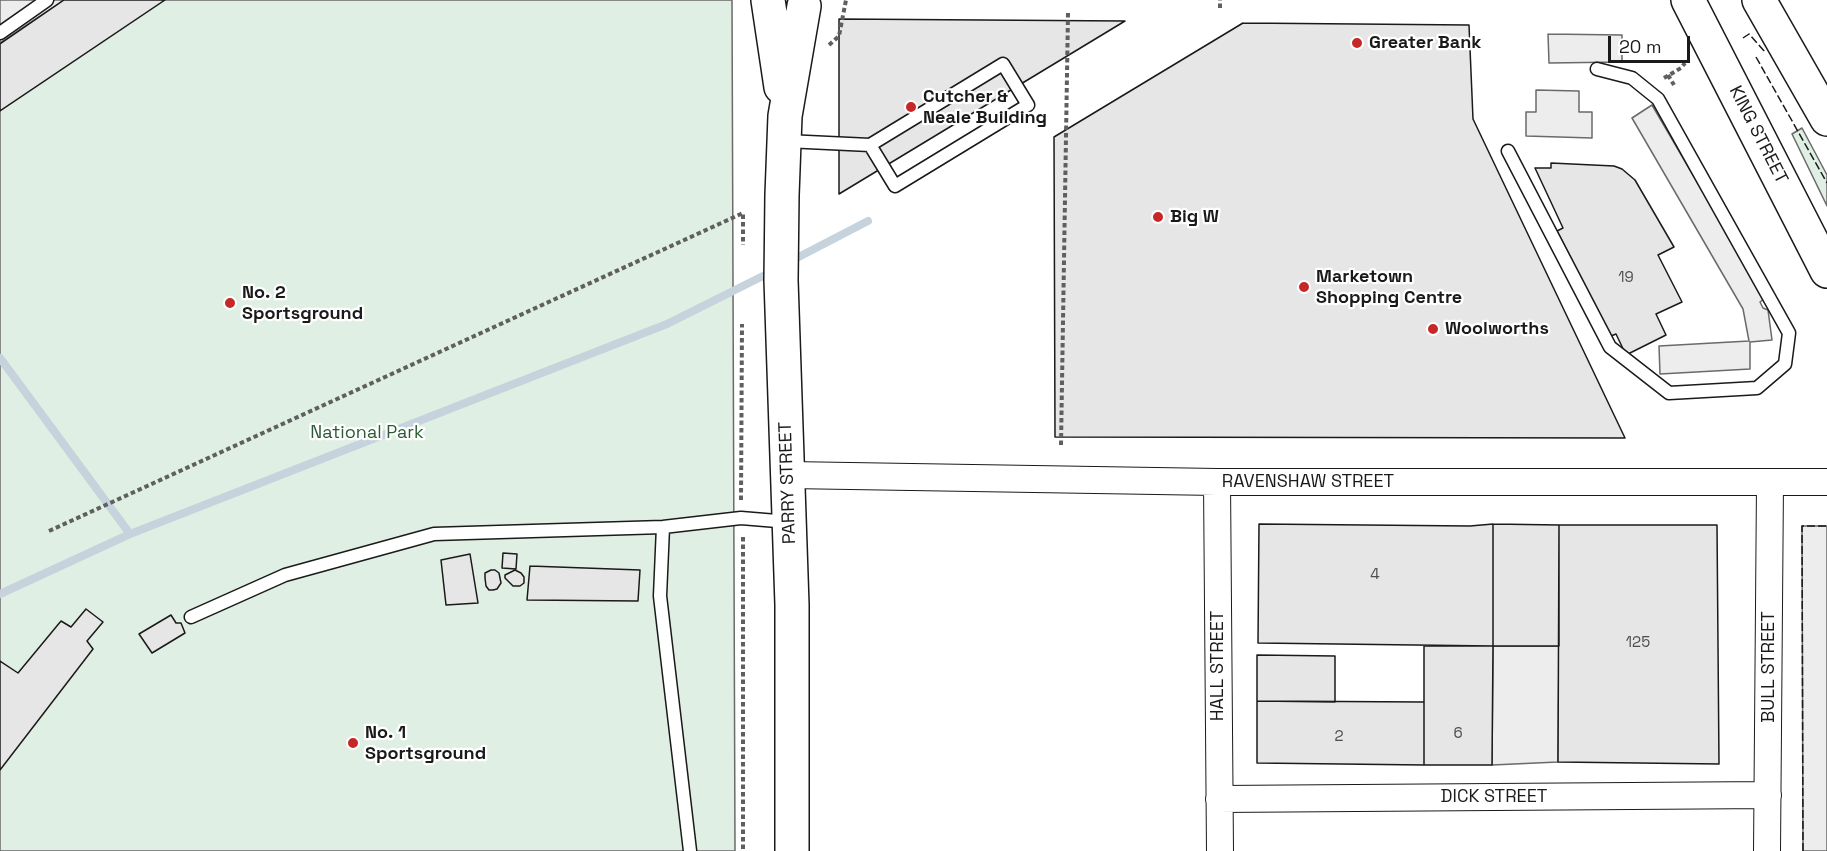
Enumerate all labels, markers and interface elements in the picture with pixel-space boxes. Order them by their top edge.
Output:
scale bar [1611,24,1694,62]
place label: Greater Bank [1369,32,1481,54]
text: 20 m [1619,35,1662,58]
marker: Greater Bank [1350,36,1364,50]
street label: KING STREET [1724,82,1792,188]
place label: Cutcher & Neale Building [923,86,1047,128]
marker: Cutcher & Neale Building [904,100,918,114]
place label: Big W [1170,206,1219,228]
marker: Big W [1151,210,1165,224]
place label: Marketown Shopping Centre [1316,266,1462,308]
house number: 19 [1618,269,1634,287]
marker: Marketown Shopping Centre [1297,280,1311,294]
place label: No. 2 Sportsground [242,282,363,324]
marker: No. 2 Sportsground [223,296,237,310]
place label: Woolworths [1445,318,1549,340]
marker: Woolworths [1426,322,1440,336]
street label: PARRY STREET [775,421,801,545]
park label: National Park [310,422,424,444]
street label: RAVENSHAW STREET [1222,471,1394,493]
house number: 4 [1370,566,1380,584]
street label: HALL STREET [1207,611,1229,721]
street label: BULL STREET [1758,611,1780,723]
house number: 125 [1626,634,1650,652]
place label: No. 1 Sportsground [365,722,486,764]
house number: 6 [1453,725,1463,743]
house number: 2 [1334,728,1344,746]
marker: No. 1 Sportsground [346,736,360,750]
street label: DICK STREET [1441,786,1547,808]

